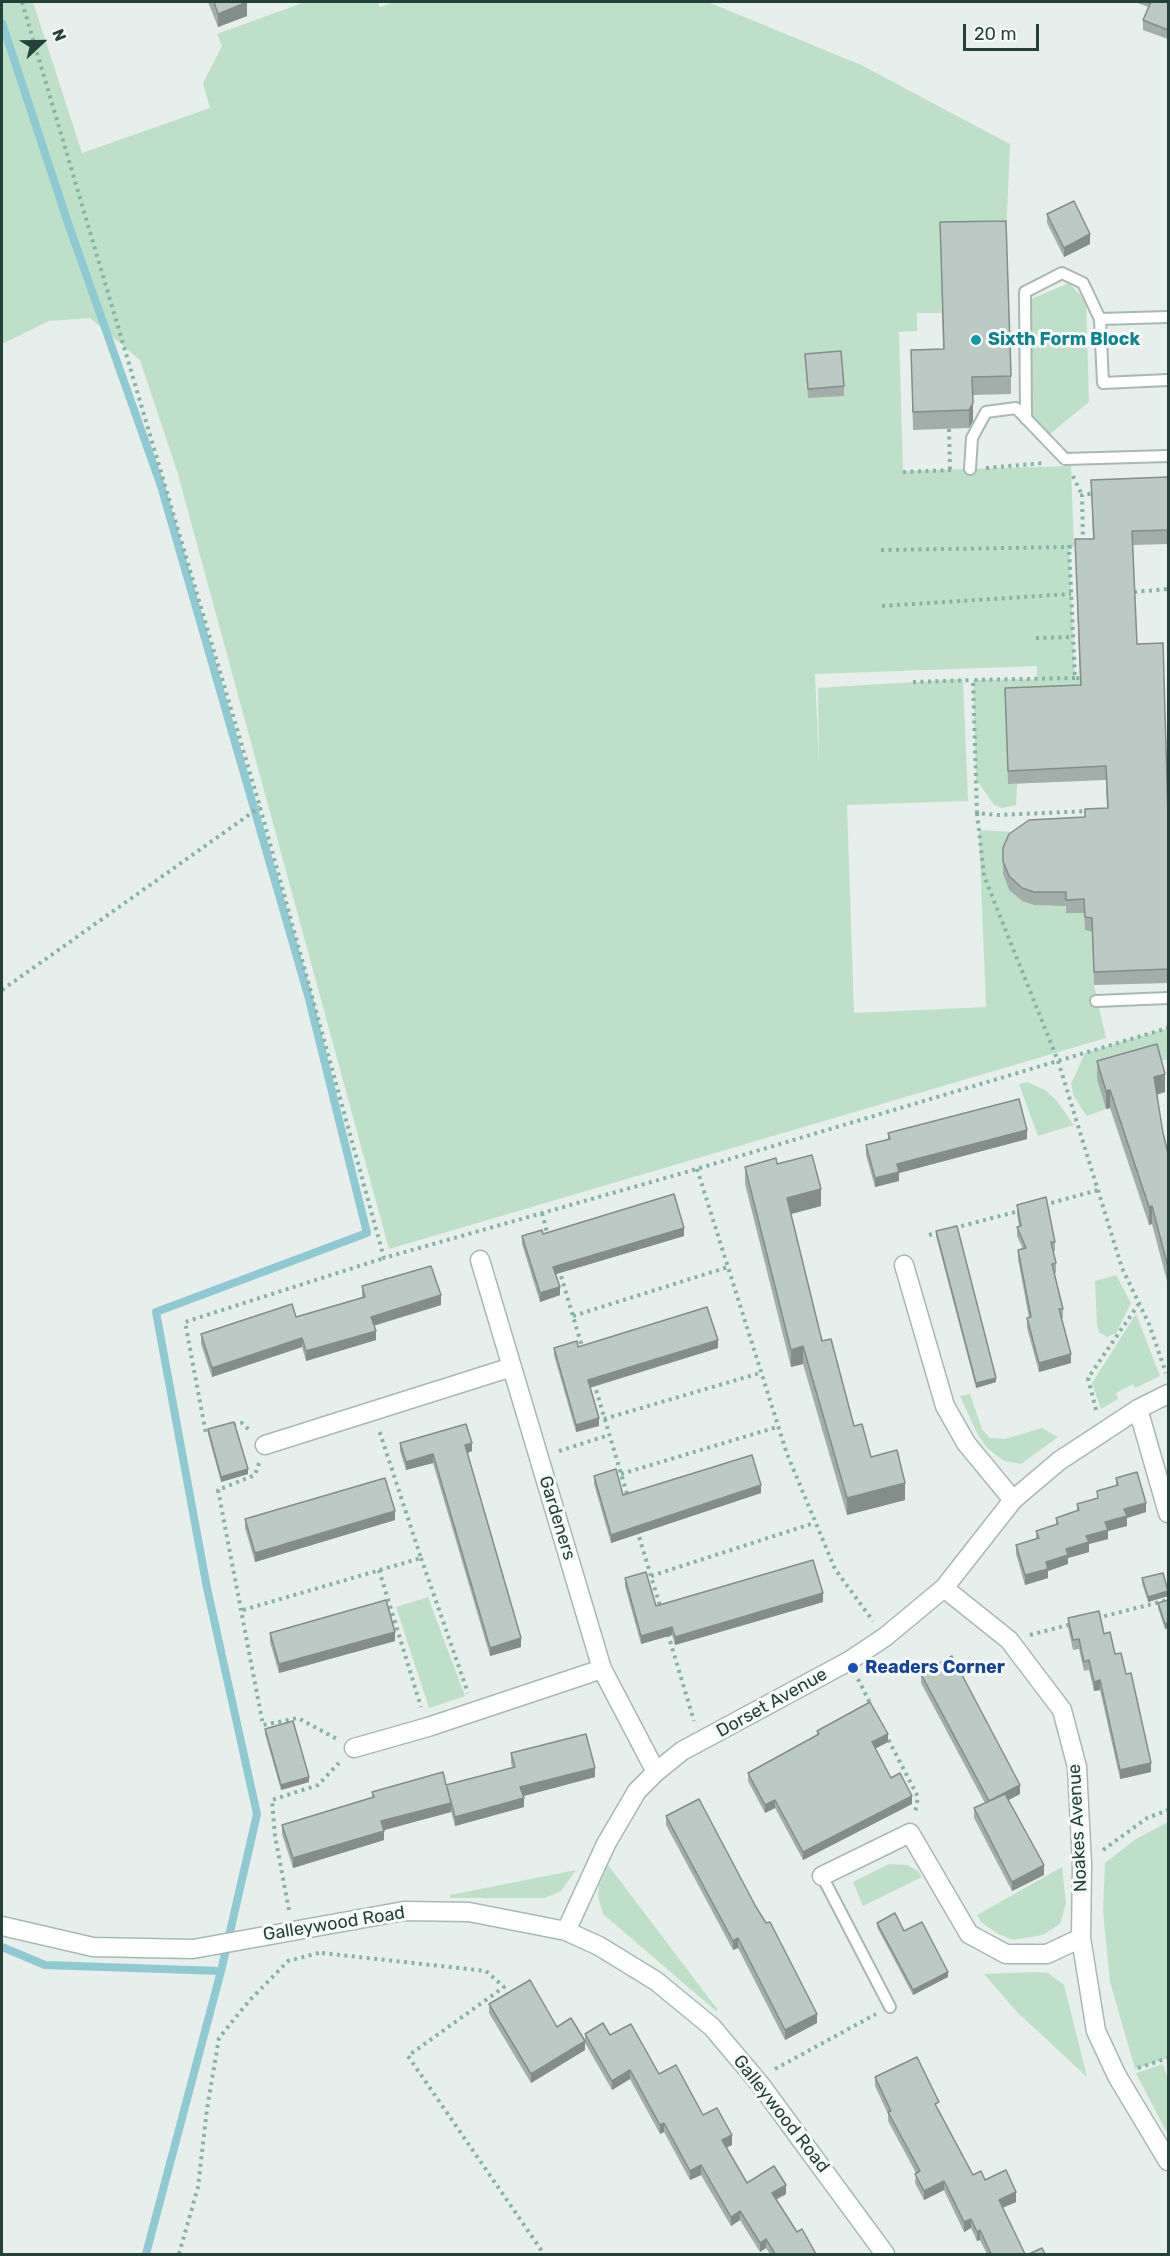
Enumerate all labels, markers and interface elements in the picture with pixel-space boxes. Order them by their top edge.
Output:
north arrow [12,12,72,72]
scale bar [966,12,1042,50]
text: 20 m [974,23,1016,45]
text: N [48,26,70,44]
place label: Sixth Form Block [988,329,1140,351]
marker: Sixth Form Block [969,333,983,347]
street label: Gardeners [534,1473,580,1563]
place label: Readers Corner [865,1657,1005,1679]
marker: Readers Corner [846,1661,860,1675]
street label: Dorset Avenue [713,1664,831,1742]
street label: Noakes Avenue [1064,1763,1092,1893]
street label: Galleywood Road [262,1902,406,1946]
street label: Galleywood Road [728,2051,834,2177]

